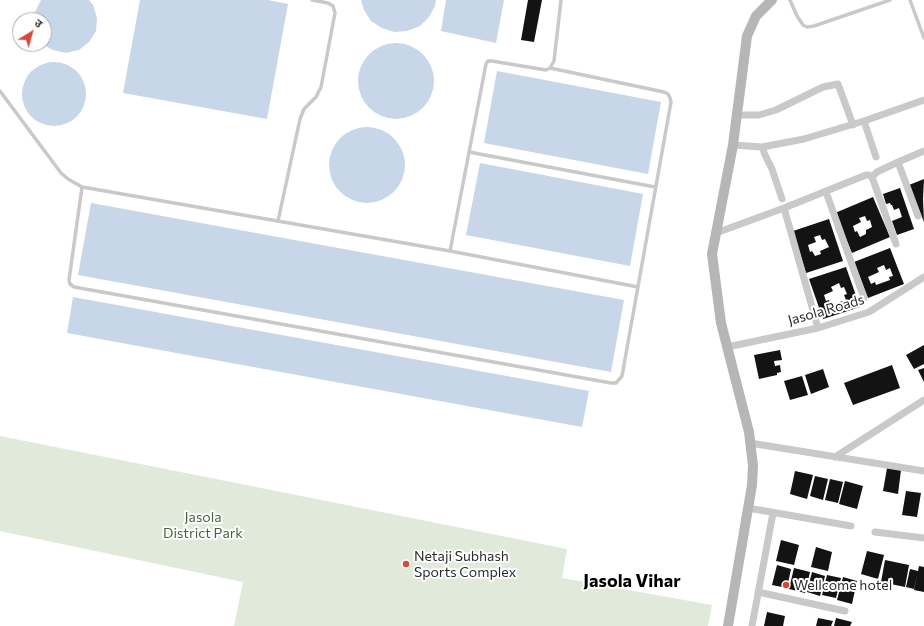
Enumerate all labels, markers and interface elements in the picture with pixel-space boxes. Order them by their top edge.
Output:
north arrow [12,12,52,52]
text: उ [32,16,45,30]
street label: Jasola Roads [786,291,866,329]
park label: Jasola District Park [163,509,243,542]
place label: Netaji Subhash Sports Complex [414,548,516,580]
marker: Netaji Subhash Sports Complex [401,559,411,569]
district label: Jasola Vihar [583,570,681,592]
place label: Wellcome hotel [794,577,892,593]
marker: Wellcome hotel [781,580,791,590]

